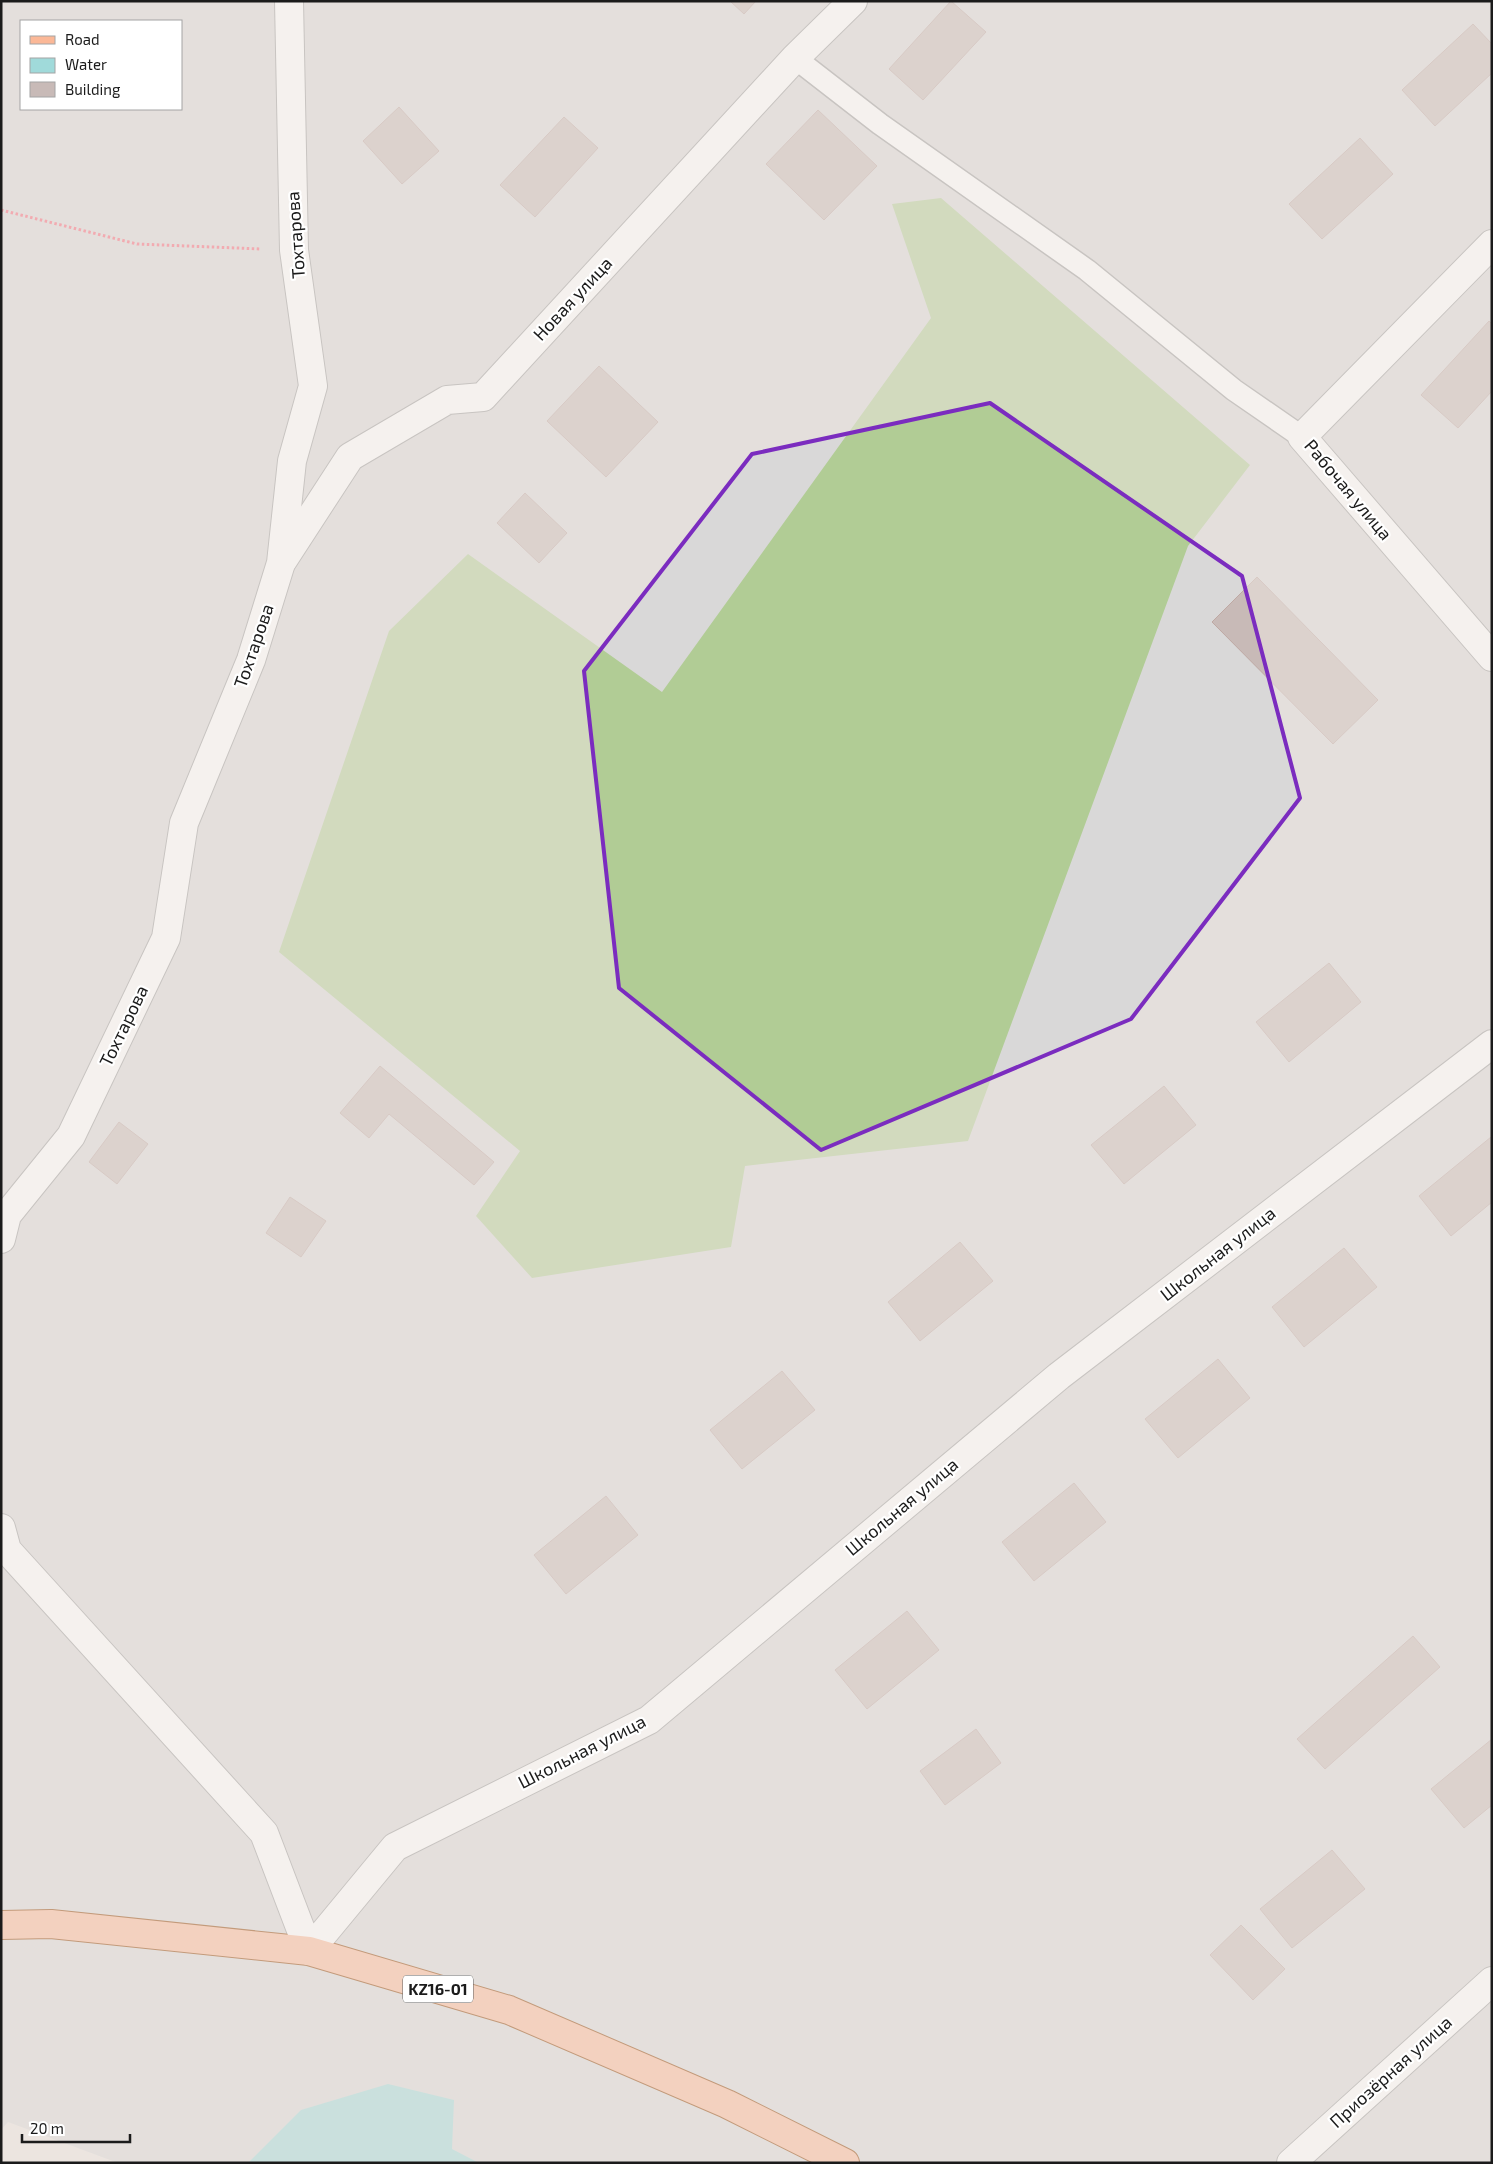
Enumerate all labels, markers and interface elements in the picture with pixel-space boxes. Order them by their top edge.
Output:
legend [20,20,182,110]
text: Road [65,30,100,48]
text: Water [65,55,107,73]
text: Building [65,80,121,98]
street label: Тохтарова [281,191,309,280]
street label: Новая улица [528,252,617,345]
street label: Рабочая улица [1300,435,1397,544]
street label: Тохтарова [228,601,278,691]
street label: Тохтарова [94,981,152,1070]
street label: Школьная улица [1155,1201,1279,1305]
street label: Школьная улица [841,1453,962,1560]
street label: Школьная улица [514,1709,649,1793]
road number: KZ16-01 [403,1976,473,2002]
street label: Приозёрная улица [1325,2011,1456,2132]
scale bar [22,2112,130,2144]
text: 20 m [30,2119,64,2137]

